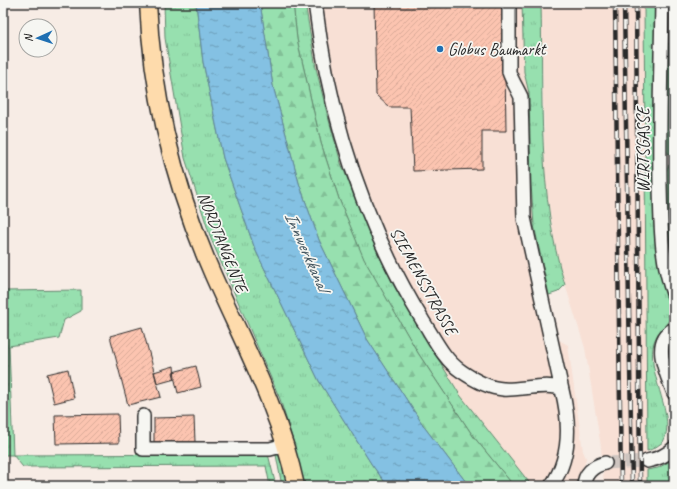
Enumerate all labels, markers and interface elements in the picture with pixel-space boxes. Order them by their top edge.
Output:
north arrow [18,18,58,58]
text: N [21,33,35,42]
place label: Globus Baumarkt [448,39,548,60]
marker: Globus Baumarkt [435,44,445,54]
street label: WIRTSGASSE [633,105,654,193]
street label: NORDTANGENTE [193,189,253,297]
water label: Innwerkkanal [280,208,336,299]
street label: SIEMENSSTRASSE [385,224,463,341]

